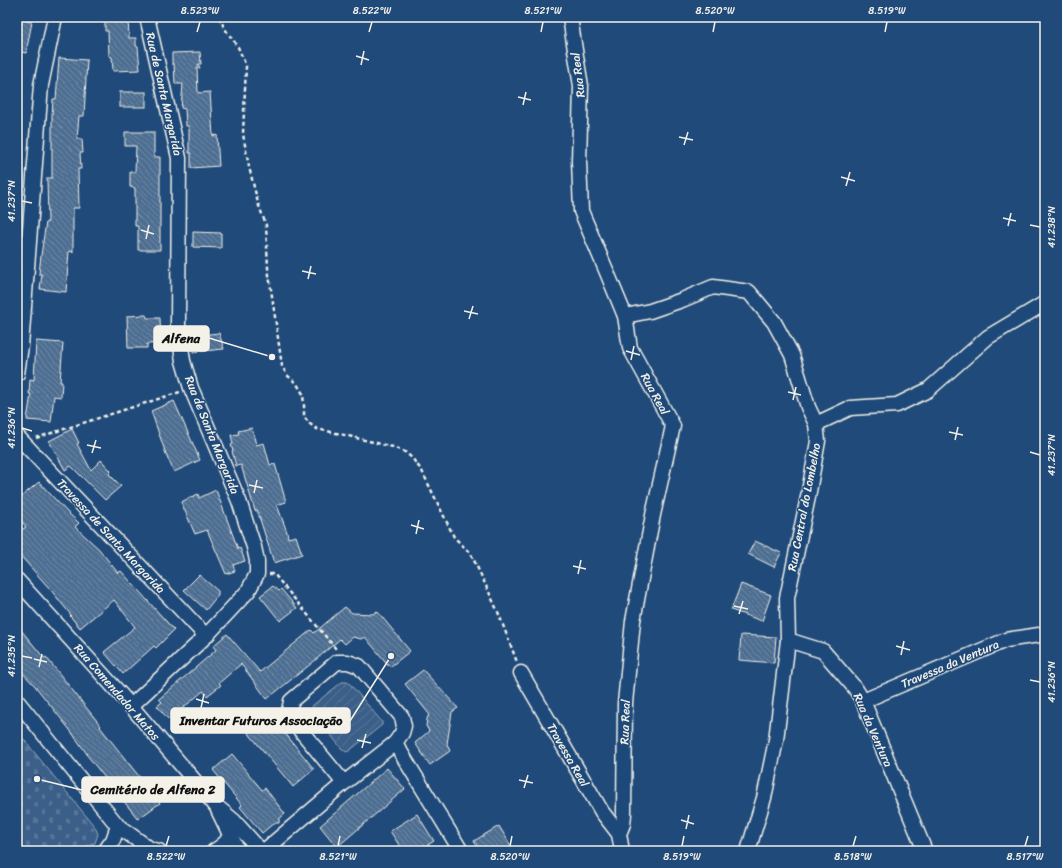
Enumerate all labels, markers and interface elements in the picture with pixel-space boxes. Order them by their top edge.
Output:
text: 8.523°W [181,2,219,20]
text: 8.522°W [353,2,392,20]
text: 8.521°W [524,2,562,20]
text: 8.520°W [695,2,735,20]
text: 8.519°W [868,2,906,20]
street label: Rua de Santa Margarida [139,30,189,158]
street label: Rua Real [564,51,592,99]
text: 41.237°N [3,180,21,222]
text: 41.238°N [1043,206,1061,248]
callout: Alfena [154,326,209,351]
text: Alfena [161,327,201,350]
street label: Rua Real [634,369,676,420]
street label: Rua de Santa Margarida [178,372,246,498]
text: 41.236°N [3,407,21,449]
text: 41.237°N [1043,434,1061,476]
street label: Rua Central do Lombelho [781,441,827,573]
street label: Travessa de Santa Margarida [51,473,171,599]
street label: Travessa da Ventura [897,633,1003,695]
text: 41.235°N [3,635,21,677]
street label: Rua Comendador Matos [68,638,166,746]
text: 41.236°N [1043,661,1061,703]
street label: Rua da Ventura [847,689,899,771]
street label: Rua Real [613,698,637,745]
callout: Inventar Futuros Associação [171,708,350,733]
text: Inventar Futuros Associação [179,709,343,732]
street label: Travessa Real [541,719,596,792]
callout: Cemitério de Alfena 2 [82,777,224,802]
text: Cemitério de Alfena 2 [89,778,216,801]
text: 8.522°W [147,848,186,866]
text: 8.521°W [319,848,357,866]
text: 8.520°W [490,848,530,866]
text: 8.519°W [663,848,701,866]
text: 8.518°W [834,848,872,866]
text: 8.517°W [1006,848,1044,866]

